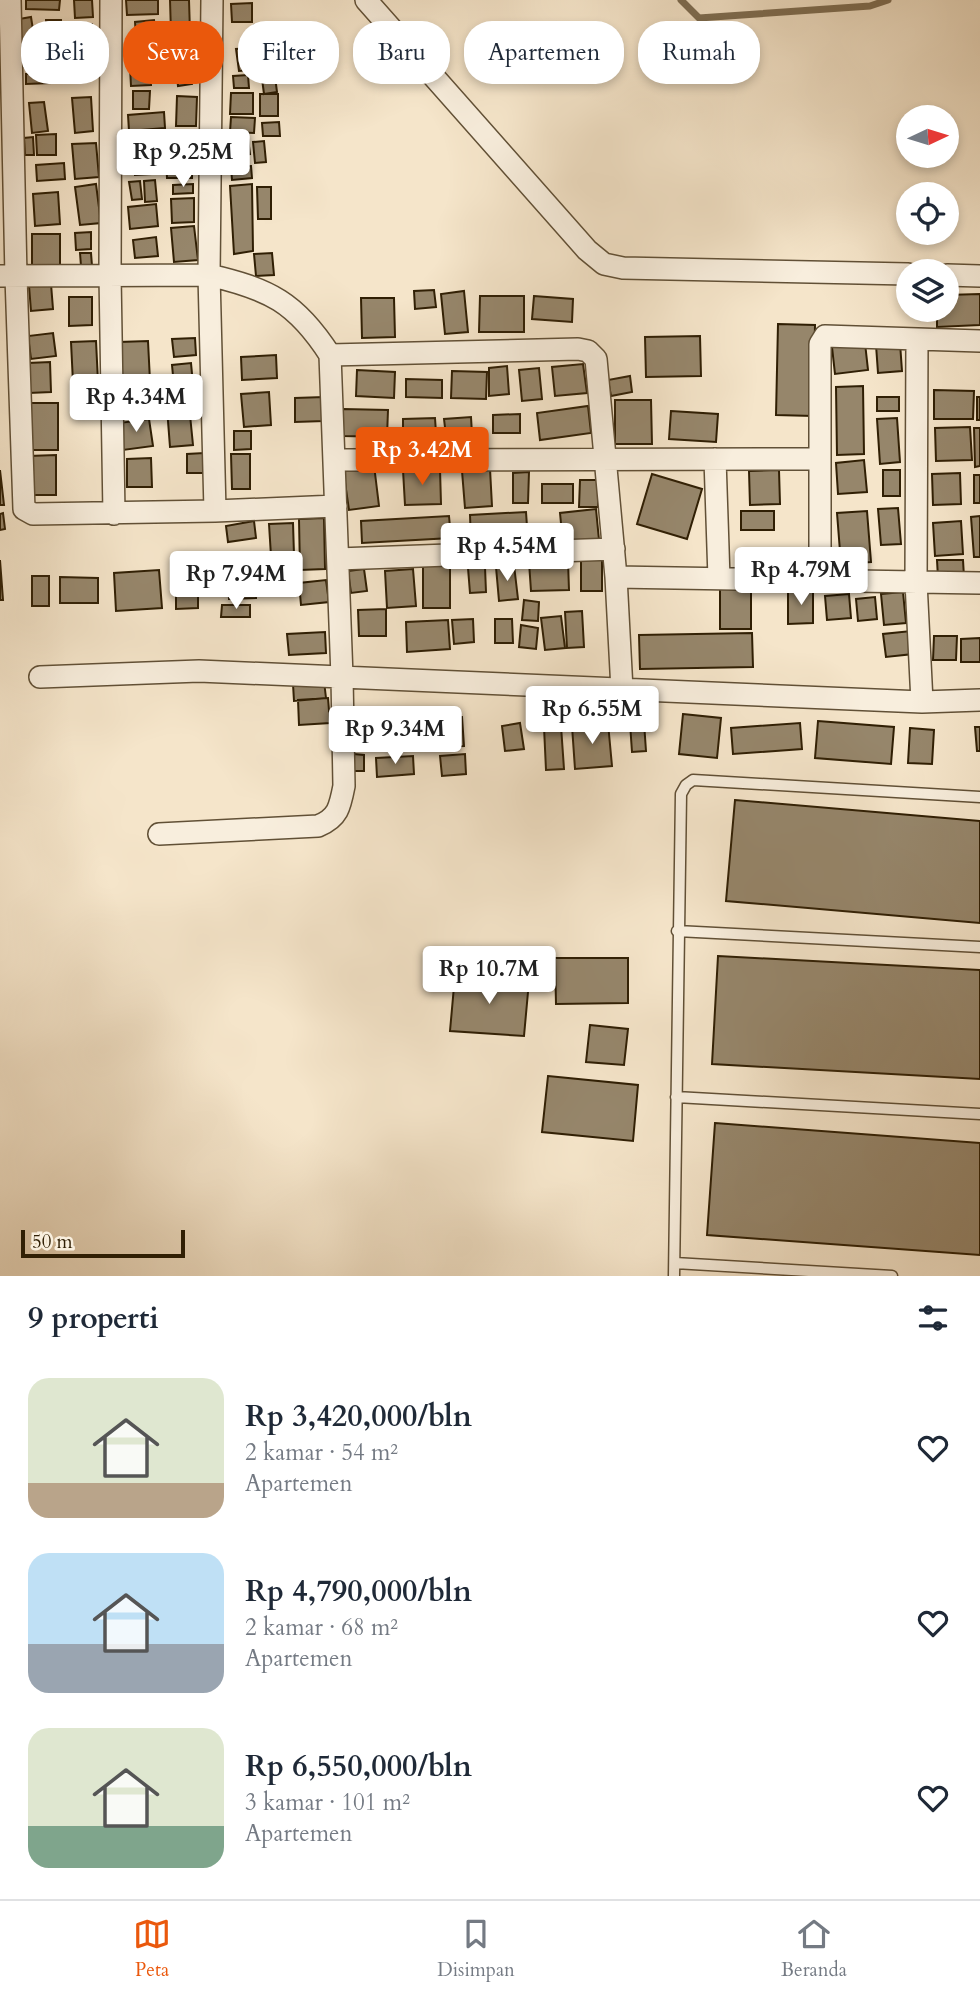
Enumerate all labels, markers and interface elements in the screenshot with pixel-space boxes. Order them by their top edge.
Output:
chip: Beli [21,21,109,84]
chip: Sewa [123,21,224,84]
chip: Filter [238,21,339,84]
chip: Baru [353,21,450,84]
chip: Apartemen [464,21,624,84]
chip: Rumah [638,21,760,84]
north arrow [896,105,959,168]
map controls [896,105,959,322]
pin: Rp 9.25M [111,130,255,189]
text: Rp 9.25M [133,136,233,167]
button: locate [896,182,959,245]
button: layers [896,259,959,322]
pin: Rp 4.34M [64,374,208,434]
text: Rp 4.34M [86,381,186,412]
pin: Rp 3.42M [350,428,494,487]
text: Rp 3.42M [372,434,472,465]
pin: Rp 4.54M [435,524,579,583]
text: Rp 4.54M [457,530,557,561]
pin: Rp 4.79M [729,548,873,607]
pin: Rp 7.94M [164,552,308,611]
text: Rp 4.79M [751,554,851,585]
text: Rp 7.94M [186,558,286,589]
pin: Rp 6.55M [520,686,664,746]
text: Rp 6.55M [542,693,642,724]
pin: Rp 9.34M [323,706,467,766]
text: Rp 9.34M [345,713,445,744]
pin: Rp 10.7M [417,946,561,1006]
text: Rp 10.7M [439,953,539,984]
scale bar [21,1227,186,1259]
text: 50 m [32,1229,73,1255]
text: 9 properti [28,1298,159,1339]
icon: filters [914,1299,952,1337]
text: Rp 3,420,000/bln [245,1396,472,1437]
icon: home [84,1406,168,1490]
icon: heart [914,1429,952,1467]
text: 2 kamar · 54 m² [245,1437,398,1468]
text: Apartemen [245,1468,353,1499]
text: Rp 4,790,000/bln [245,1571,472,1612]
icon: home [84,1581,168,1665]
icon: heart [914,1604,952,1642]
text: 2 kamar · 68 m² [245,1612,398,1643]
text: Apartemen [245,1643,353,1674]
text: Rp 6,550,000/bln [245,1746,472,1787]
icon: home [84,1756,168,1840]
icon: heart [914,1779,952,1817]
text: 3 kamar · 101 m² [245,1787,410,1818]
text: Apartemen [245,1818,353,1849]
tab: Peta [133,1915,171,1983]
tab: Disimpan [437,1915,515,1983]
tab: Beranda [781,1915,847,1983]

